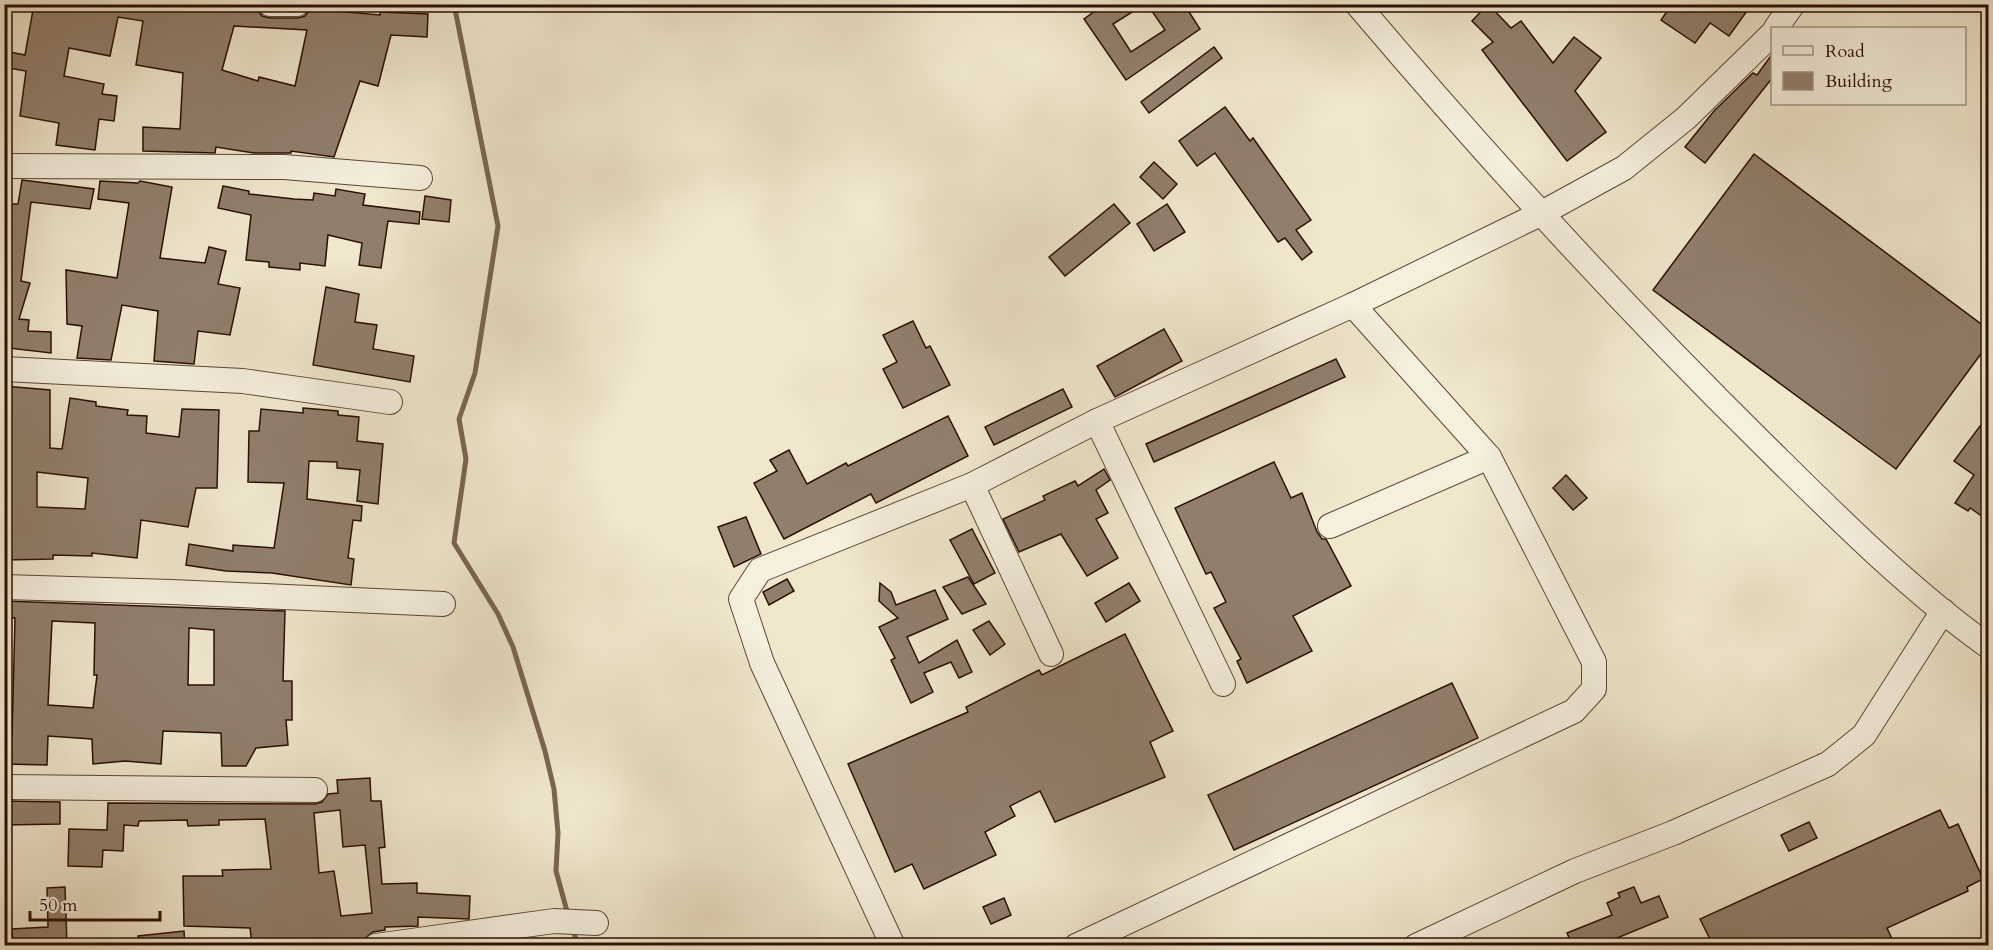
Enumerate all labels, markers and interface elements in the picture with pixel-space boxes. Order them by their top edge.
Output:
legend [1771,27,1966,105]
text: Road [1825,39,1865,64]
text: Building [1825,69,1893,94]
scale bar [30,884,160,922]
text: 50 m [39,893,78,918]

